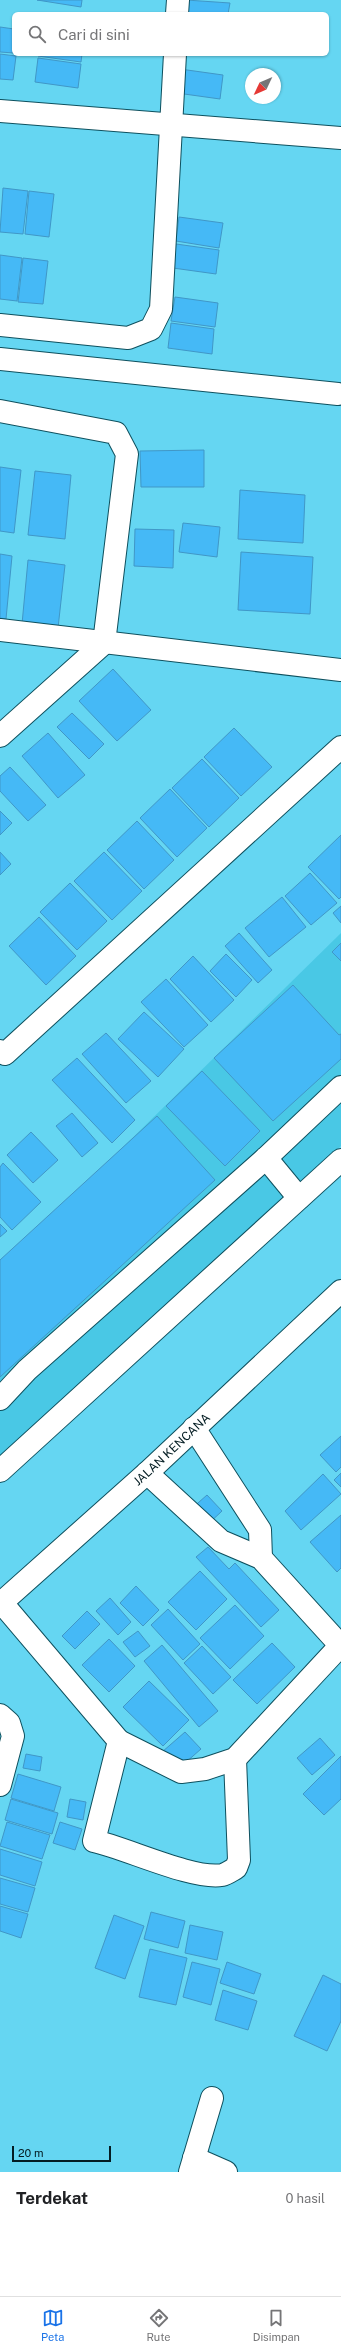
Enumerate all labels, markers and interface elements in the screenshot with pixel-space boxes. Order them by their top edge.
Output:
search box [12,12,329,56]
icon: search [26,23,48,45]
text: Cari di sini [58,26,130,43]
north arrow [245,68,281,104]
street label: JALAN KENCANA [131,1410,213,1489]
scale bar [12,2144,111,2163]
text: 20 m [18,2147,43,2159]
text: Terdekat [16,2188,88,2208]
text: 0 hasil [285,2191,325,2206]
tab: Peta [41,2307,64,2343]
tab: Rute [146,2307,171,2343]
tab: Disimpan [253,2307,300,2343]

